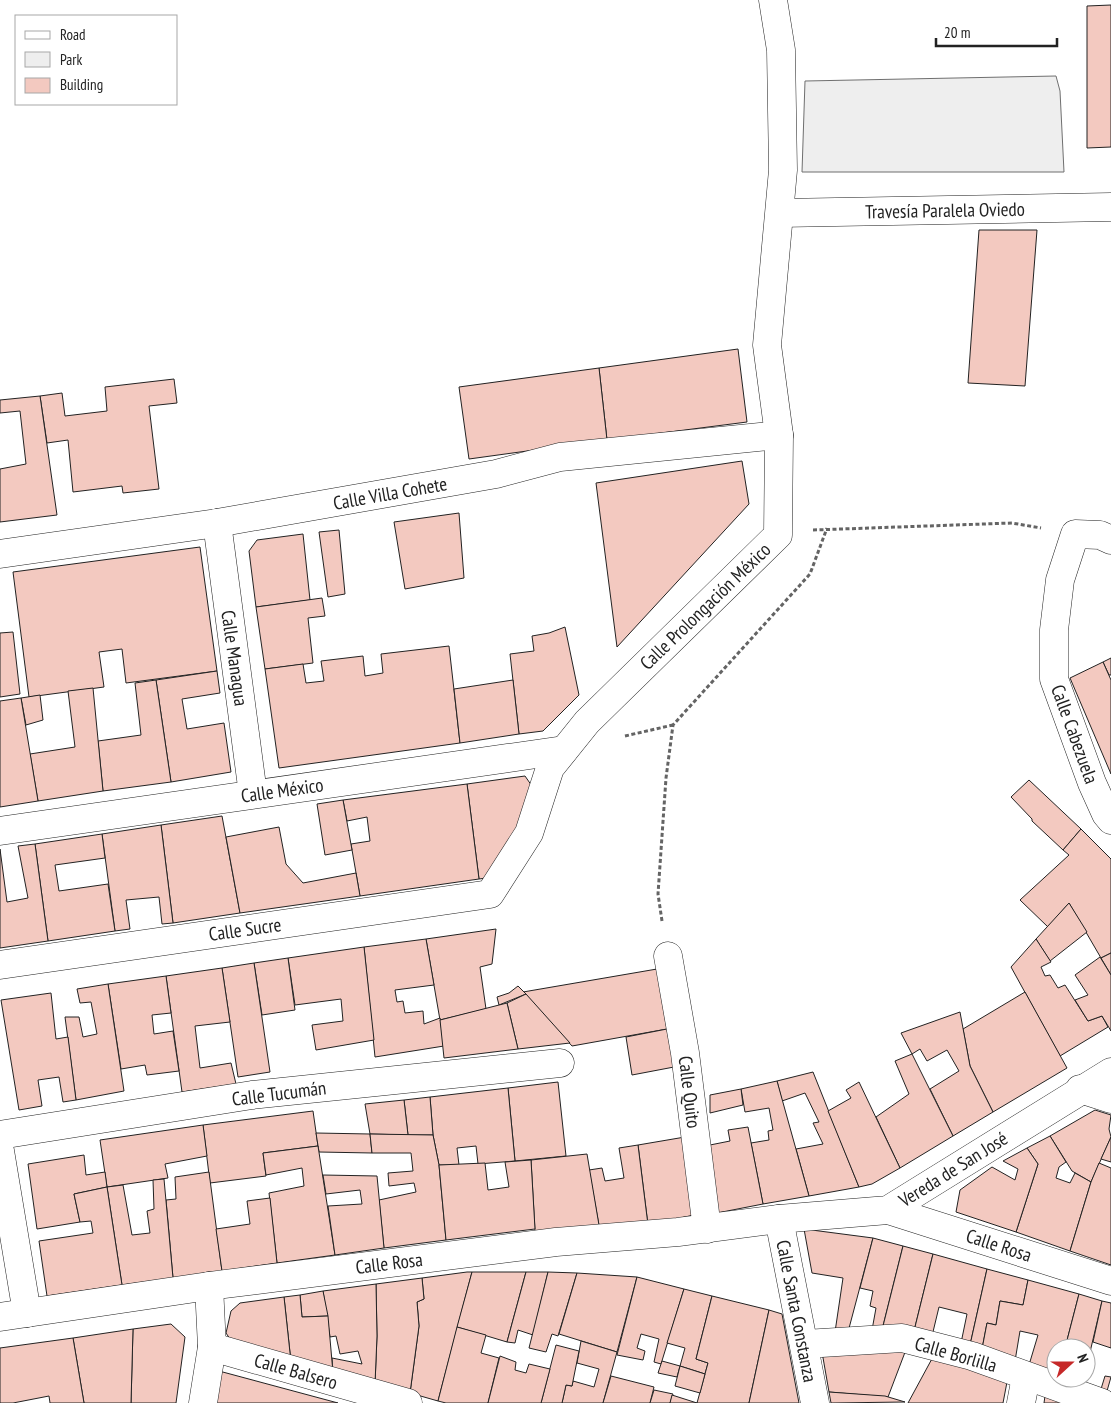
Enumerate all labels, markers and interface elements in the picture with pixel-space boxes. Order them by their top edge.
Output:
legend [15,15,178,105]
scale bar [936,15,1057,47]
text: 20 m [944,23,970,42]
text: Road [60,25,86,44]
text: Park [60,50,82,69]
text: Building [60,75,103,94]
street label: Travesía Paralela Oviedo [865,197,1025,223]
street label: Calle Villa Cohete [331,471,449,515]
street label: Calle Prolongación México [635,537,775,675]
street label: Calle Managua [216,609,254,707]
street label: Calle Cabezuela [1046,681,1104,787]
street label: Calle México [239,772,325,808]
street label: Calle Sucre [207,912,283,946]
street label: Calle Quito [674,1054,706,1130]
street label: Calle Tucumán [231,1075,327,1111]
street label: Vereda de San José [893,1126,1012,1213]
street label: Calle Rosa [963,1223,1035,1267]
street label: Calle Santa Constanza [771,1238,823,1384]
street label: Calle Rosa [354,1247,424,1279]
street label: Calle Borlilla [912,1331,1000,1377]
north arrow [1046,1338,1096,1388]
street label: Calle Balsero [252,1348,340,1394]
text: N [1073,1352,1093,1365]

